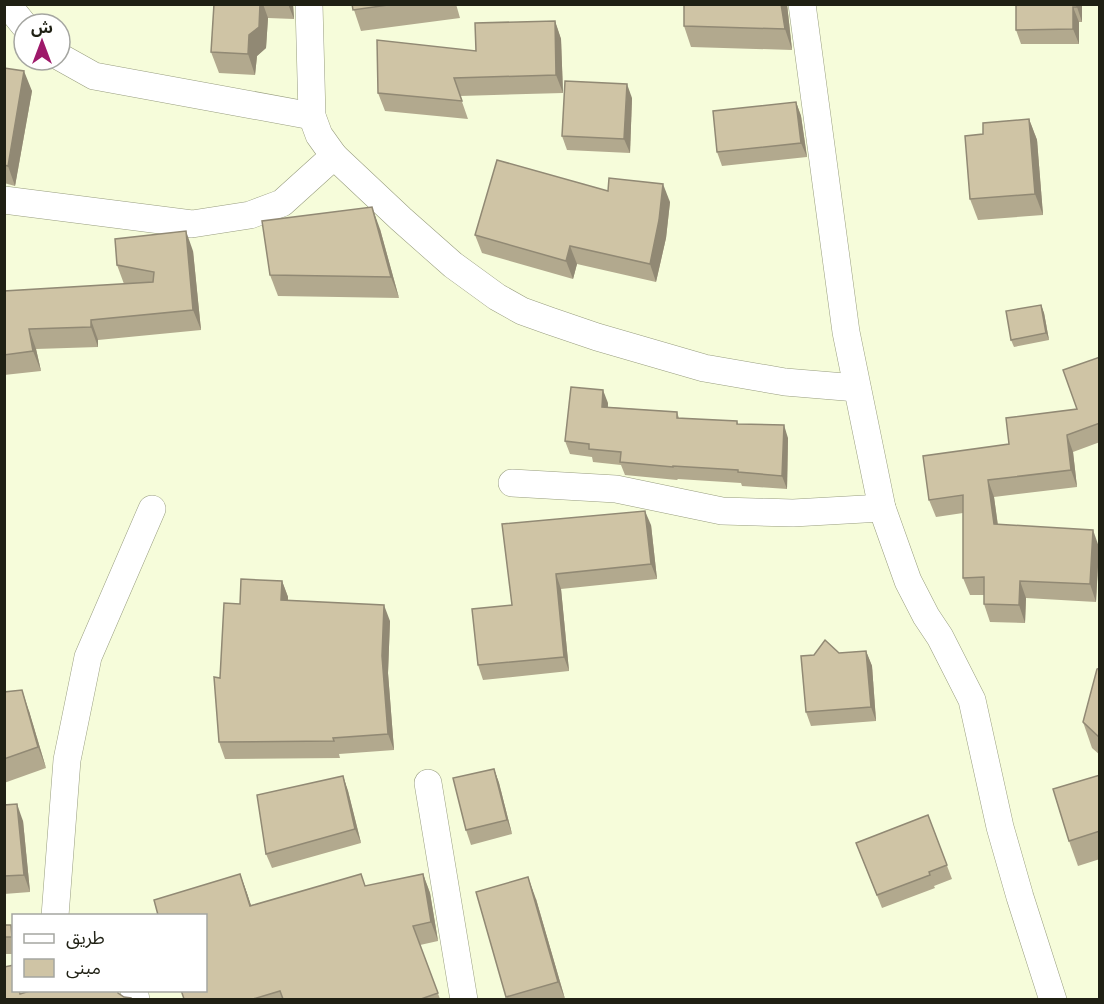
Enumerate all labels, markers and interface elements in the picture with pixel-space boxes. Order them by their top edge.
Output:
north arrow [12,12,72,72]
text: ش [31,19,53,37]
legend [12,914,207,992]
text: طريق [66,928,105,949]
text: مبنى [66,958,101,979]

